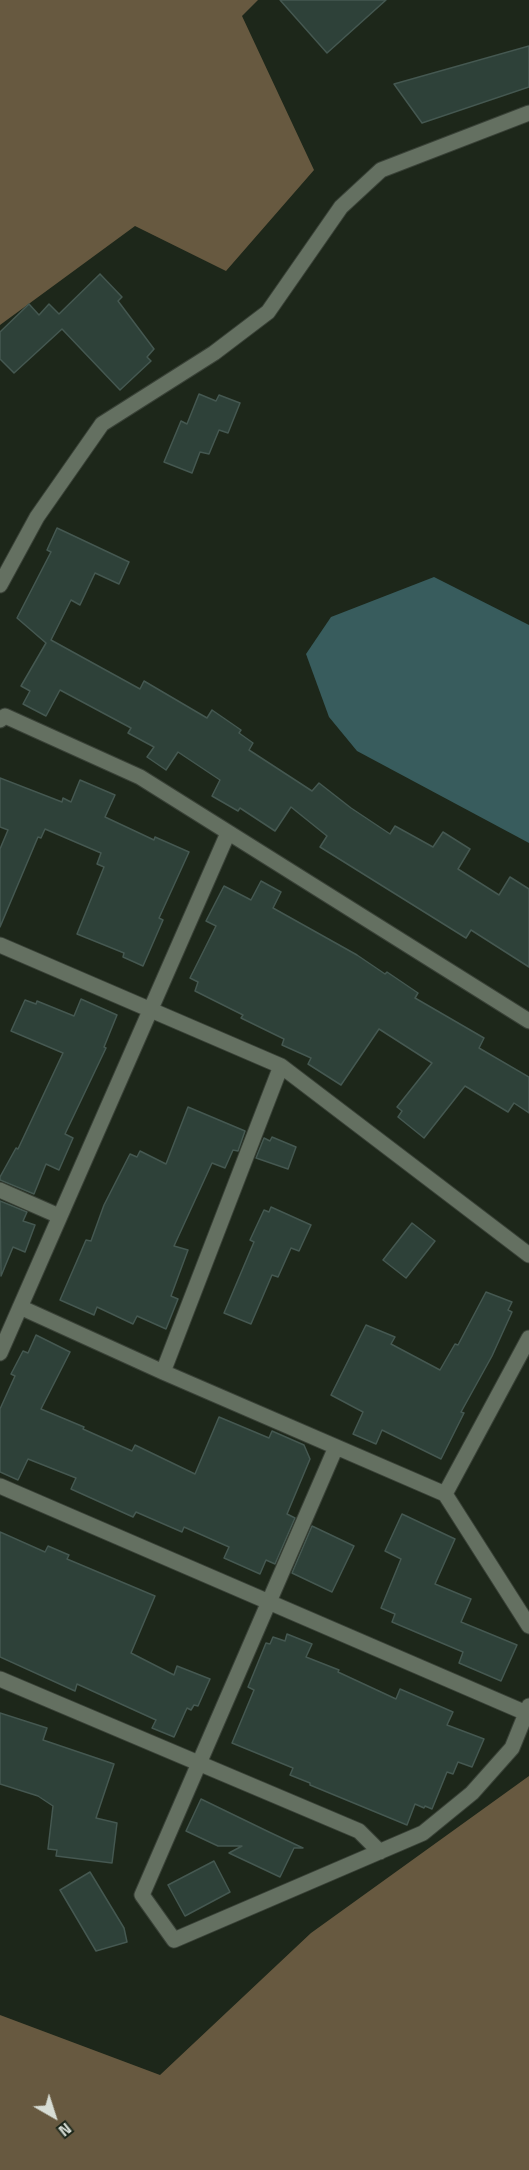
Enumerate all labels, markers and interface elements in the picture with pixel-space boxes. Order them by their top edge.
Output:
north arrow [24,2086,84,2146]
text: N [53,2117,77,2143]

